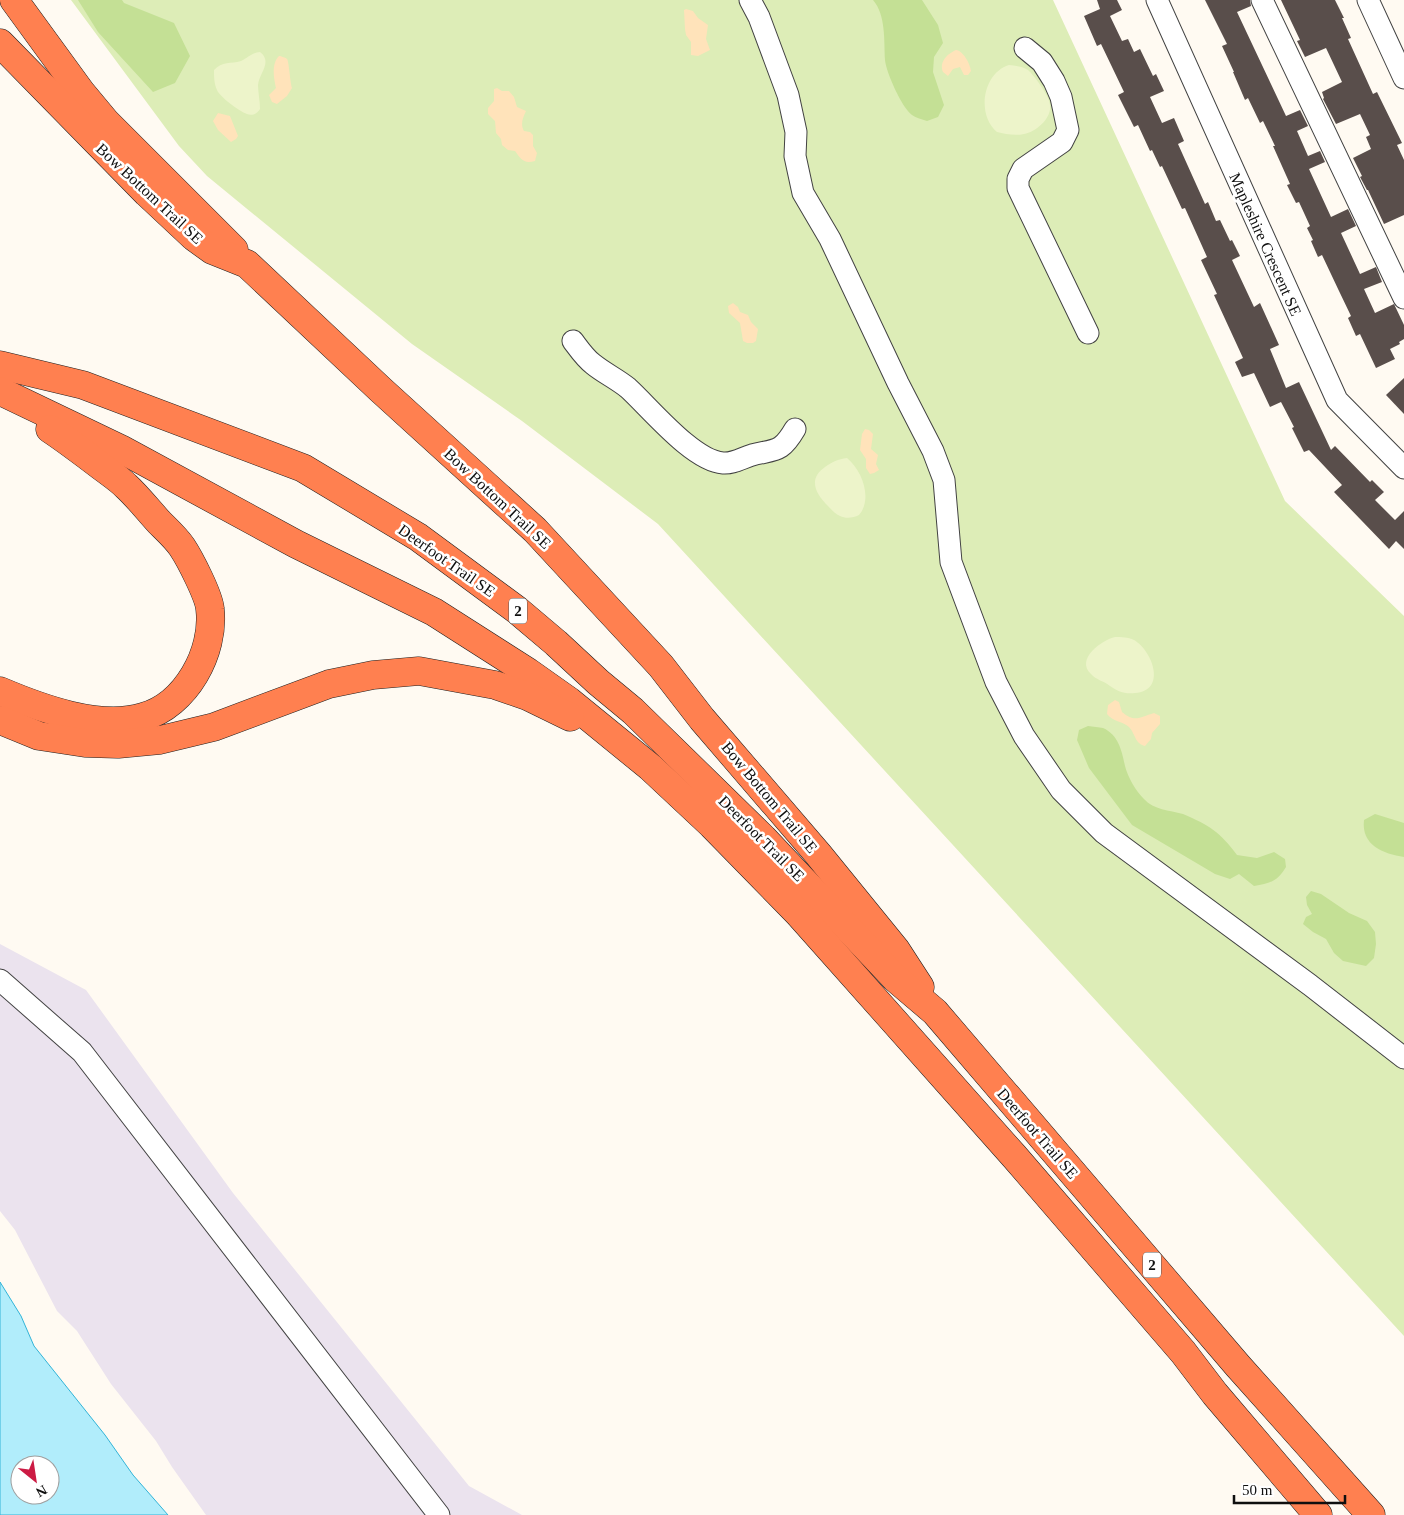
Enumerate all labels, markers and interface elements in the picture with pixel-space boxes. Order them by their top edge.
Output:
street label: Bow Bottom Trail SE [93,140,206,247]
street label: Mapleshire Crescent SE [1225,170,1305,319]
street label: Bow Bottom Trail SE [441,445,554,552]
street label: Deerfoot Trail SE [395,521,498,600]
road number: 2 [509,598,527,624]
street label: Bow Bottom Trail SE [718,739,821,856]
street label: Deerfoot Trail SE [715,792,808,885]
street label: Deerfoot Trail SE [994,1085,1081,1182]
road number: 2 [1143,1252,1161,1278]
north arrow [10,1455,60,1505]
scale bar [1234,1472,1345,1504]
text: N [33,1482,49,1500]
text: 50 m [1242,1482,1273,1498]

